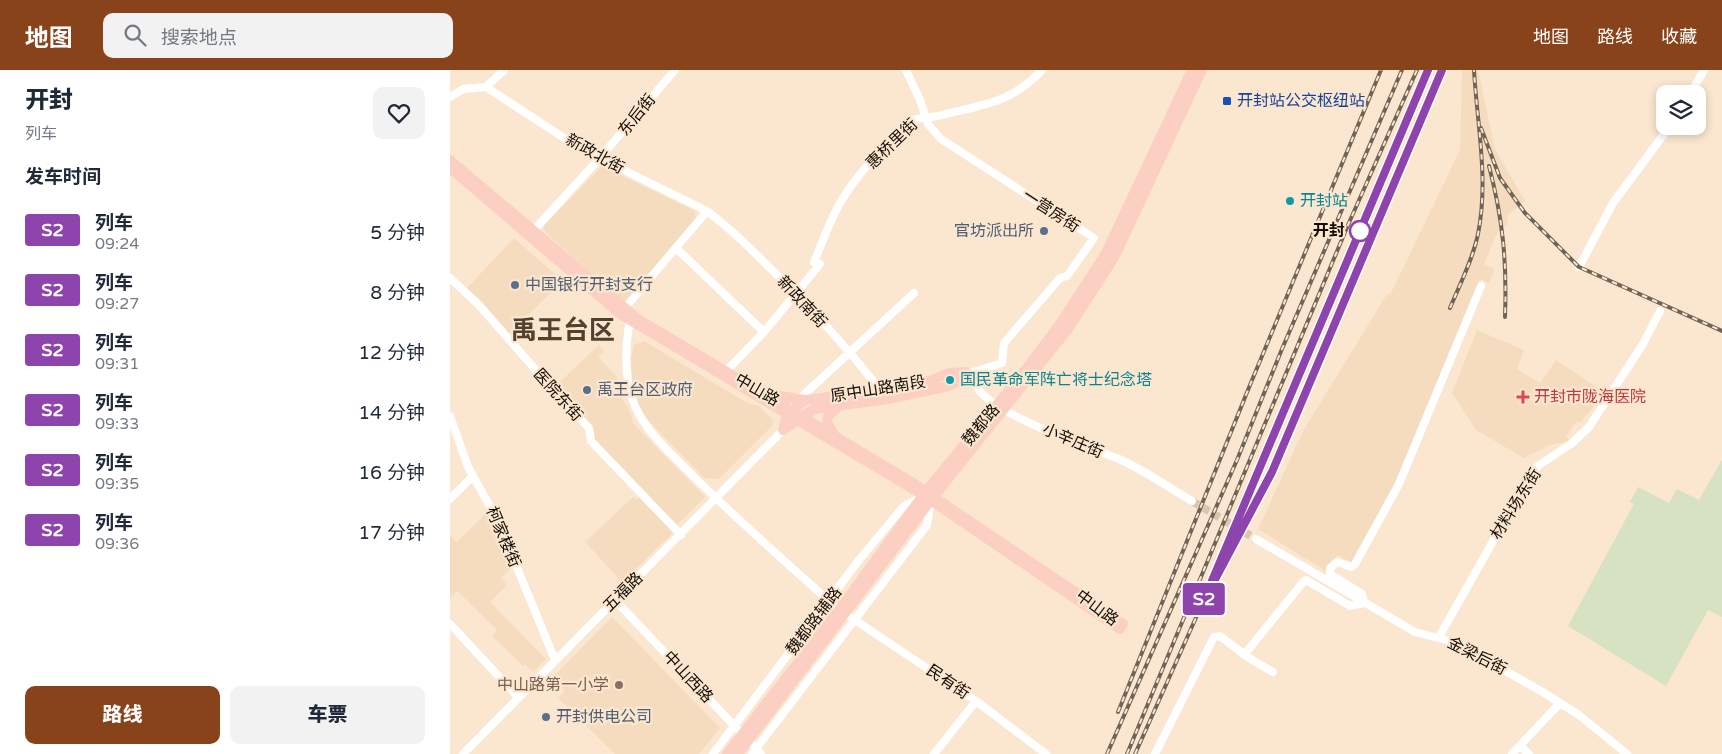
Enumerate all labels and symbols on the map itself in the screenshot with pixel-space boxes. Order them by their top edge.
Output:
street label: 东后街 [614,90,660,140]
place label: 开封站公交枢纽站 [1237,91,1365,111]
marker: 开封站公交枢纽站 [1221,95,1233,107]
street label: 惠桥里街 [862,115,922,173]
street label: 新政北街 [562,130,628,178]
street label: 一营房街 [1019,185,1083,237]
place label: 开封站 [1300,191,1348,211]
marker: 开封站 [1284,195,1296,207]
marker: 开封 [1349,220,1371,242]
place label: 官坊派出所 [954,221,1034,241]
place label: 开封 [1313,221,1345,241]
marker: 官坊派出所 [1038,225,1050,237]
street label: 新政南街 [773,272,831,332]
place label: 中国银行开封支行 [525,275,653,295]
marker: 中国银行开封支行 [509,279,521,291]
district label: 禹王台区 [511,315,615,346]
street label: 医院东街 [529,365,587,425]
street label: 中山路 [731,369,783,411]
place label: 国民革命军阵亡将士纪念塔 [960,370,1152,390]
street label: 原中山路南段 [829,372,927,406]
marker: 国民革命军阵亡将士纪念塔 [944,374,956,386]
place label: 禹王台区政府 [597,380,693,400]
marker: 禹王台区政府 [581,384,593,396]
place label: 开封市陇海医院 [1534,387,1646,407]
marker: 开封市陇海医院 [1516,390,1530,404]
street label: 魏都路 [958,400,1004,450]
street label: 小辛庄街 [1040,419,1106,463]
street label: 材料场东街 [1486,465,1546,543]
street label: 柯家楼街 [481,504,525,570]
street label: 五福路 [599,568,647,616]
street label: 魏都路辅路 [782,583,846,659]
line badge: S2 [1182,583,1226,615]
street label: 中山路 [1072,586,1122,630]
street label: 金梁后街 [1444,633,1510,679]
street label: 中山西路 [659,647,717,707]
street label: 民有街 [923,660,973,704]
place label: 中山路第一小学 [497,675,609,695]
marker: 中山路第一小学 [613,679,625,691]
place label: 开封供电公司 [556,707,652,727]
marker: 开封供电公司 [540,711,552,723]

